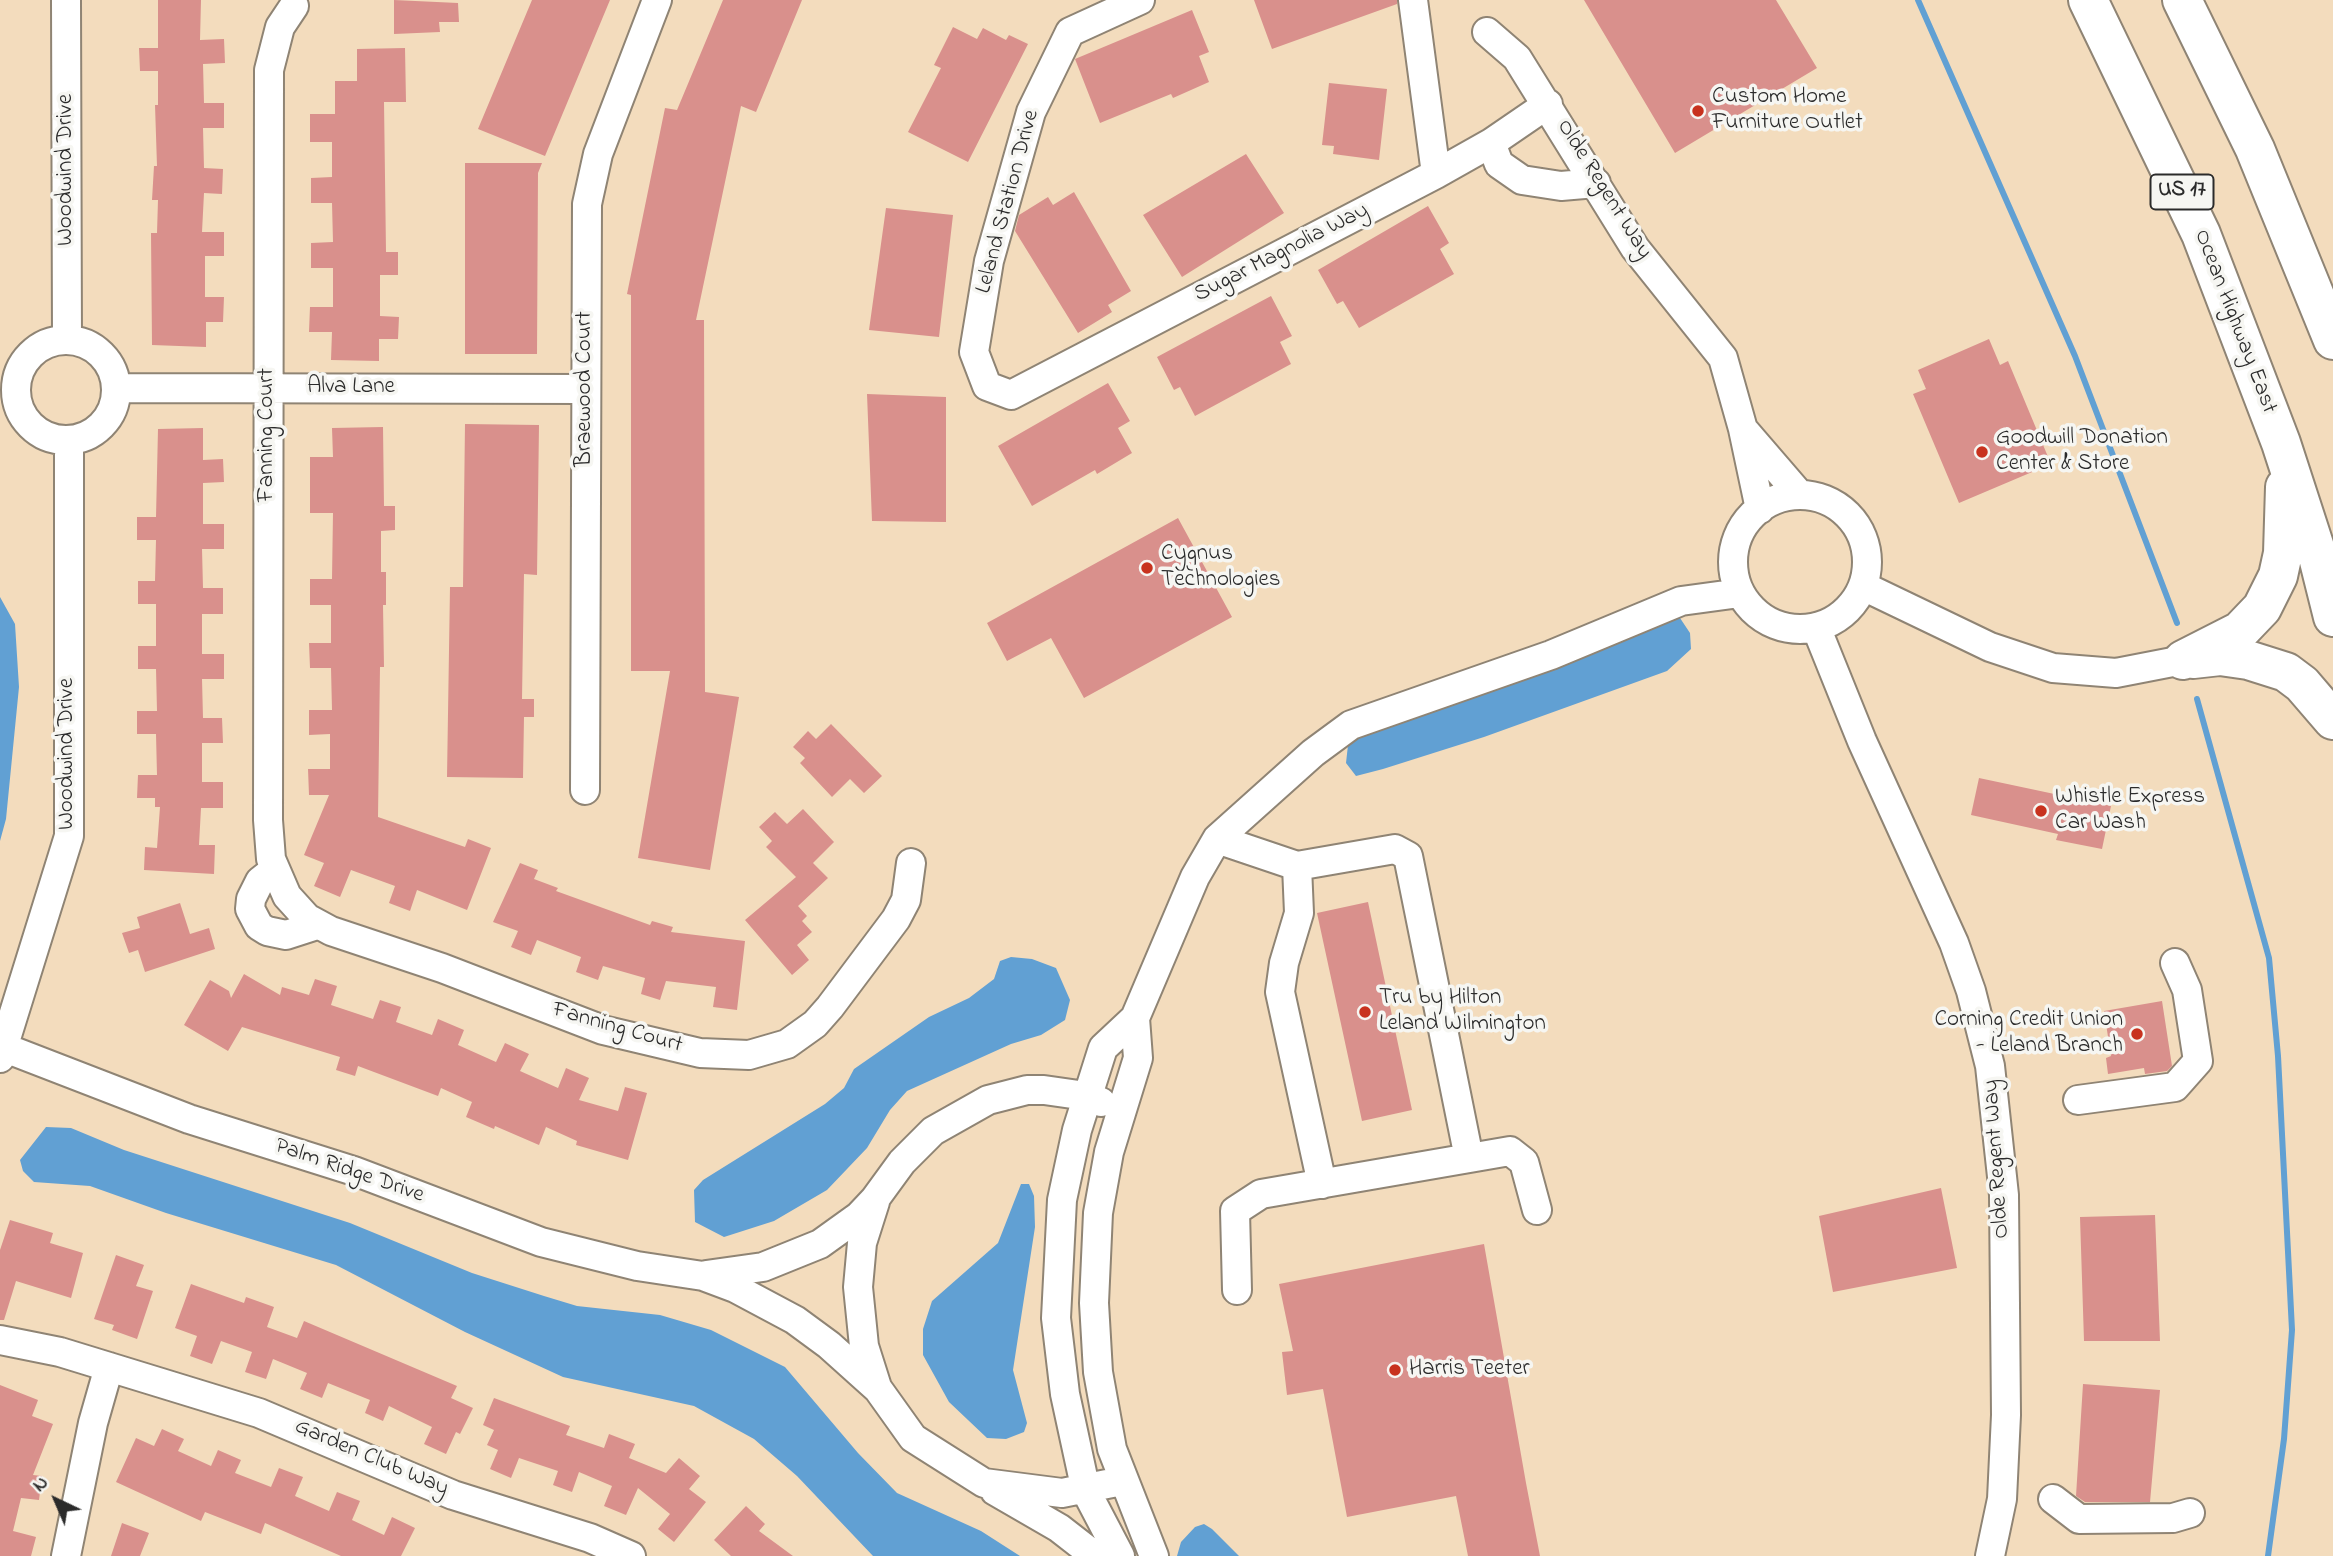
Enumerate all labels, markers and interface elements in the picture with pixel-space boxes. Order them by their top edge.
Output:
place label: Custom Home Furniture Outlet [1712,84,1863,138]
street label: Woodwind Drive [53,94,81,246]
marker: Custom Home Furniture Outlet [1690,103,1706,119]
street label: Leland Station Drive [971,107,1047,297]
street label: Olde Regent Way [1549,115,1657,265]
road number: US 17 [2150,174,2214,210]
street label: Sugar Magnolia Way [1190,198,1374,310]
street label: Ocean Highway East [2186,226,2282,418]
street label: Braewood Court [572,311,600,467]
street label: Fanning Court [254,368,282,502]
street label: Alva Lane [307,374,395,402]
place label: Goodwill Donation Center & Store [1996,425,2168,479]
marker: Goodwill Donation Center & Store [1974,444,1990,460]
place label: Cygnus Technologies [1161,541,1281,595]
marker: Cygnus Technologies [1139,560,1155,576]
street label: Woodwind Drive [54,678,82,830]
place label: Whistle Express Car Wash [2055,784,2205,838]
marker: Whistle Express Car Wash [2033,803,2049,819]
place label: Tru by Hilton Leland Wilmington [1379,985,1546,1039]
street label: Fanning Court [549,997,685,1061]
marker: Tru by Hilton Leland Wilmington [1357,1004,1373,1020]
place label: Corning Credit Union - Leland Branch [1934,1007,2123,1061]
marker: Corning Credit Union - Leland Branch [2129,1026,2145,1042]
street label: Olde Regent Way [1979,1078,2017,1240]
street label: Palm Ridge Drive [271,1134,427,1210]
place label: Harris Teeter [1409,1356,1530,1384]
marker: Harris Teeter [1387,1362,1403,1378]
street label: Garden Club Way [290,1414,452,1504]
north arrow [21,1465,91,1535]
text: N [27,1470,55,1499]

